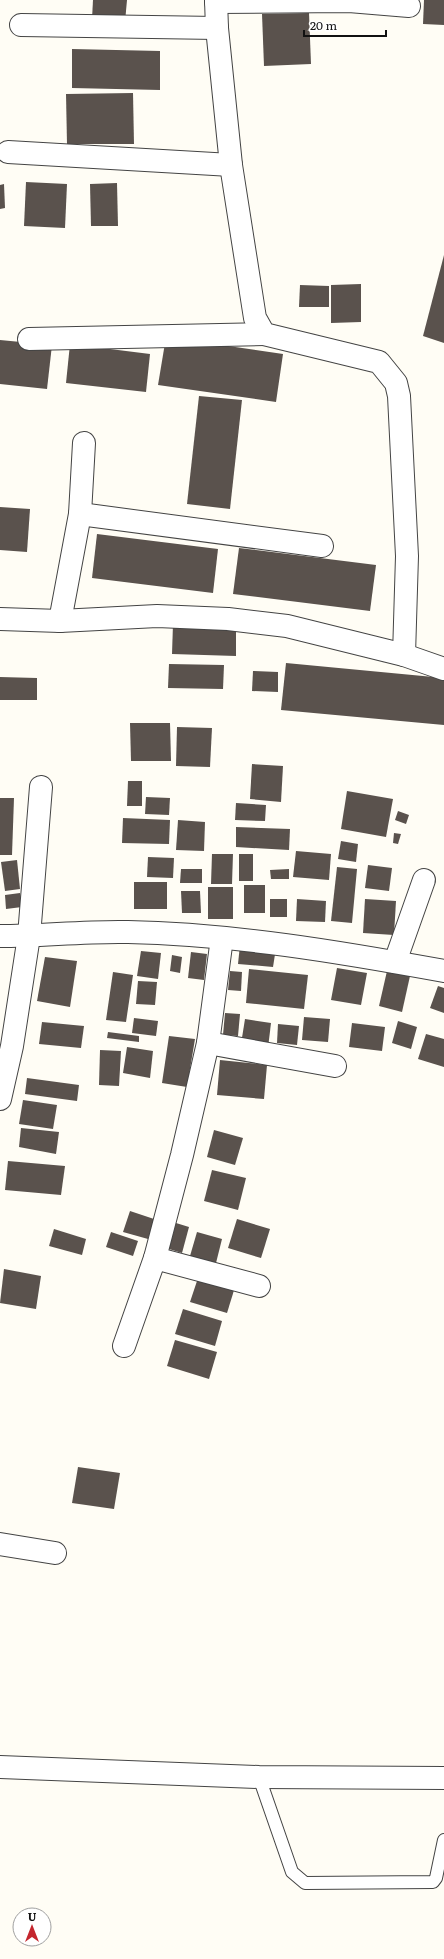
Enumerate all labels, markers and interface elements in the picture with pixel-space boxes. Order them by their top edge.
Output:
scale bar [304,12,386,38]
text: 20 m [310,16,337,34]
north arrow [12,1907,52,1947]
text: U [28,1908,37,1924]

